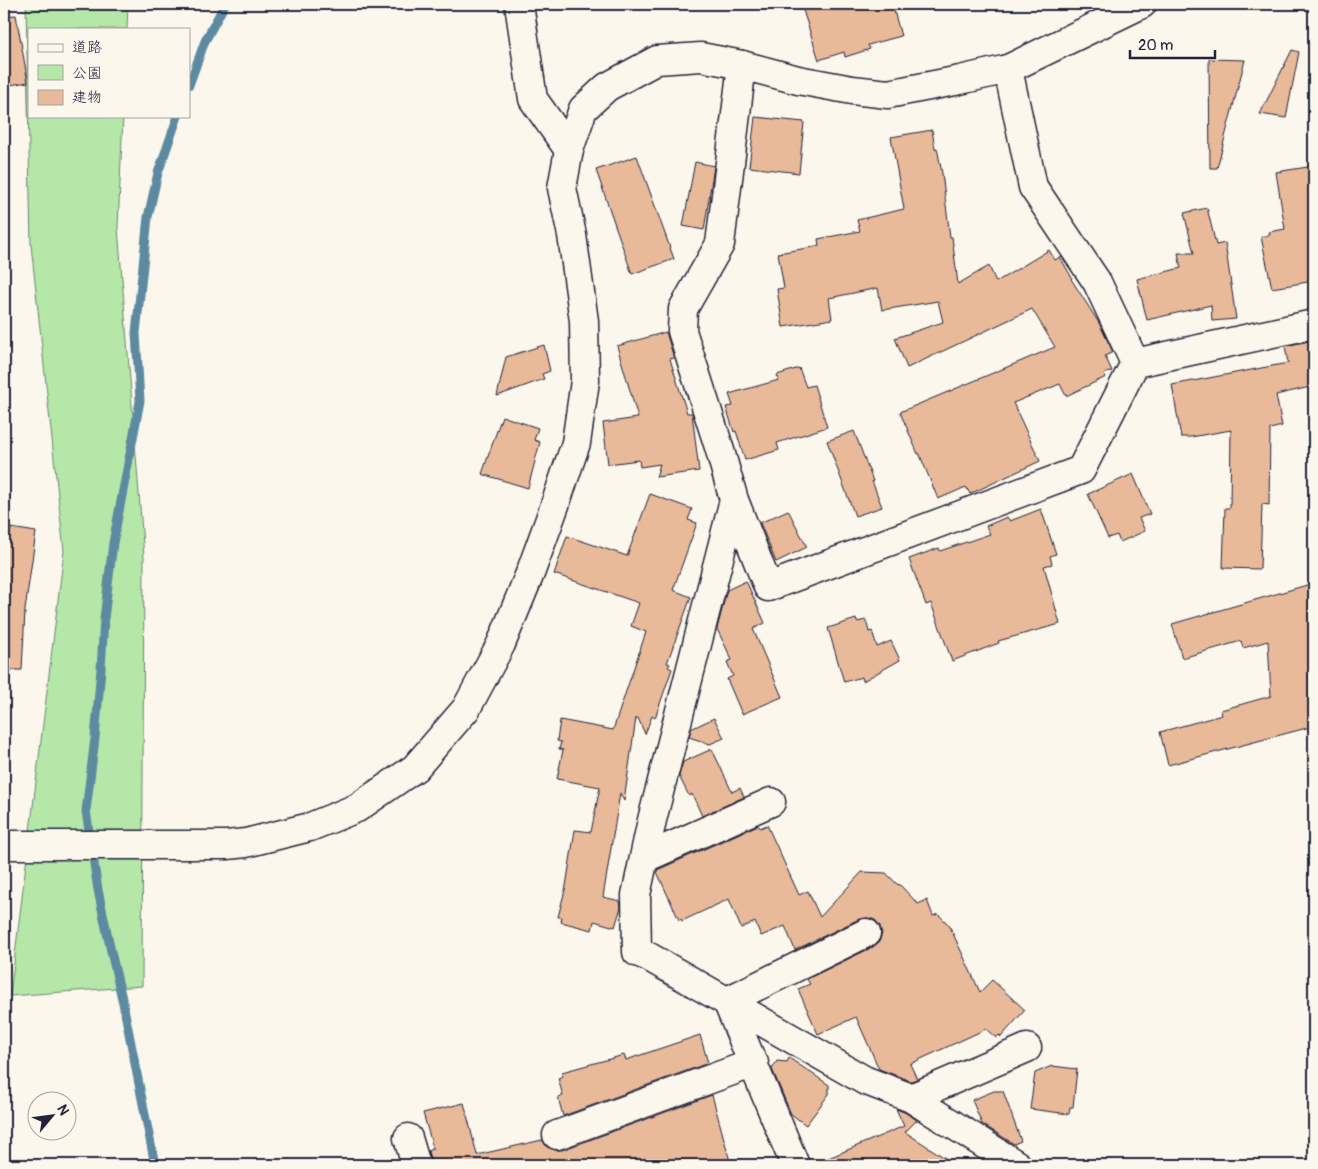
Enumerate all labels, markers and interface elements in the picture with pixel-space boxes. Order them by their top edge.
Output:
legend [28,28,190,118]
scale bar [1130,28,1216,60]
text: 20 m [1138,36,1173,55]
text: 道路 [72,38,102,57]
text: 公園 [72,64,102,83]
text: 建物 [72,88,102,107]
north arrow [28,1092,78,1142]
text: N [53,1102,73,1118]

